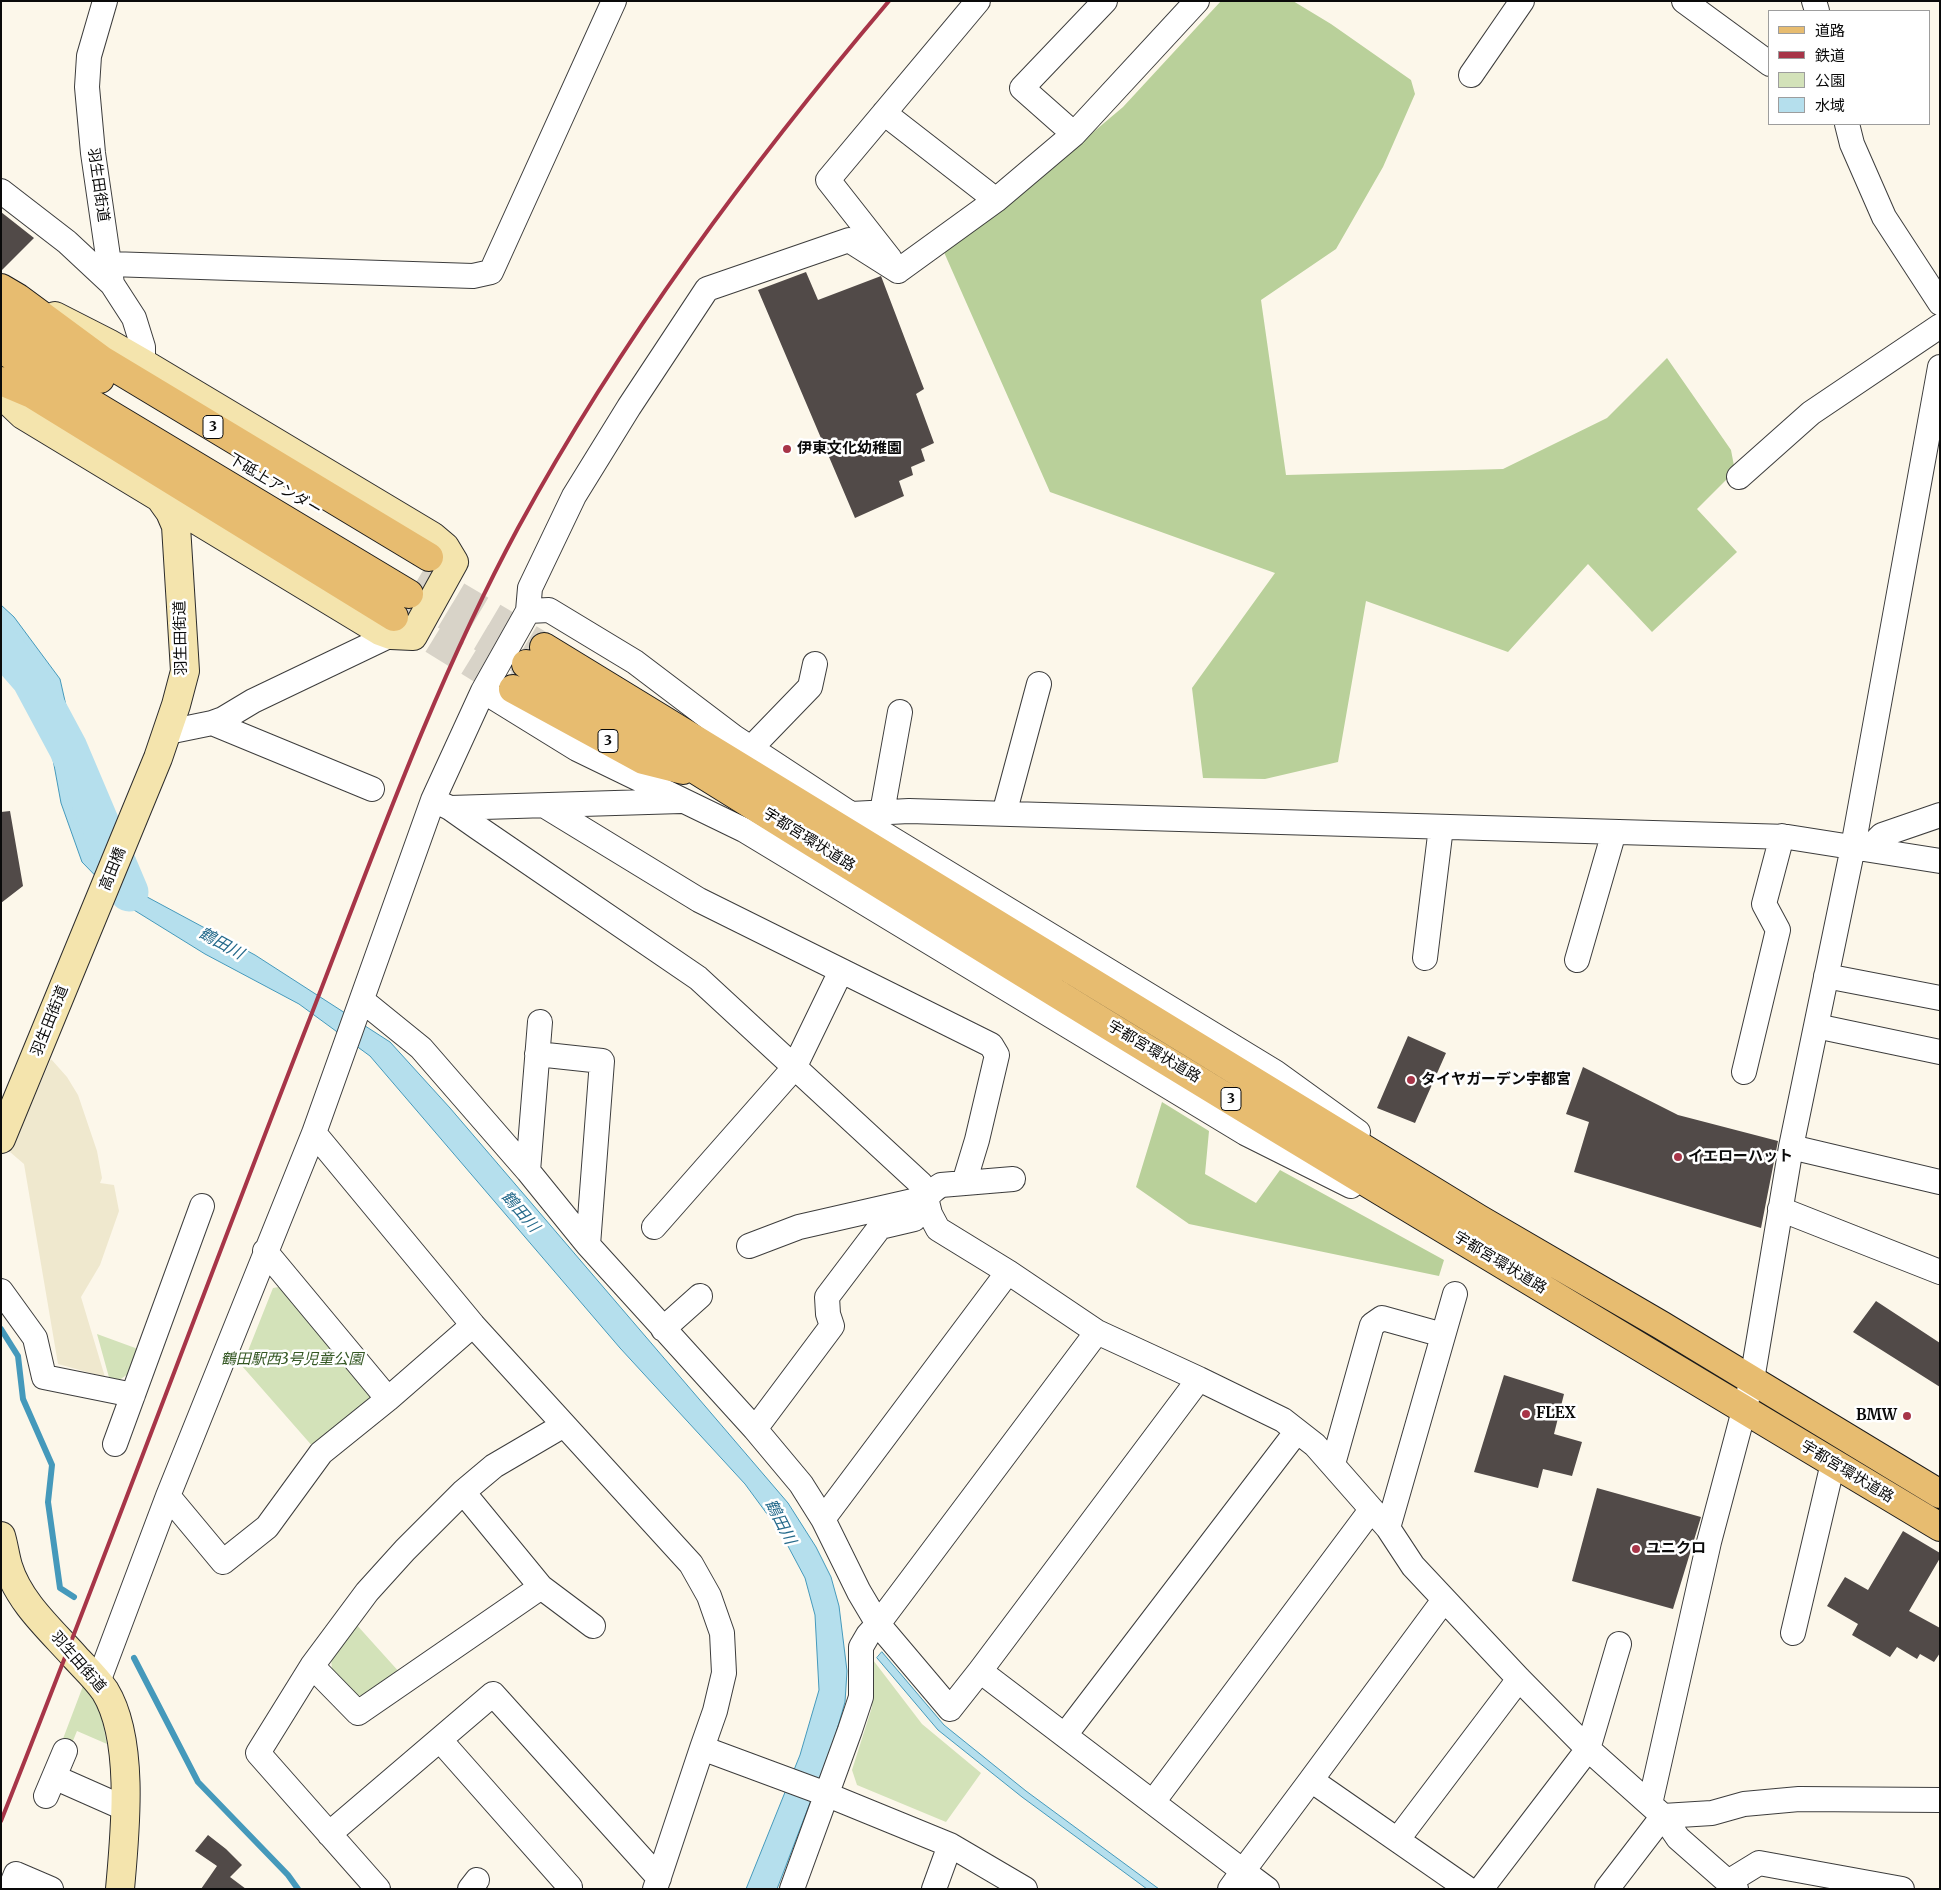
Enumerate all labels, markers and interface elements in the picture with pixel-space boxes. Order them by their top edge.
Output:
legend [1768,10,1931,125]
text: 道路 [1815,21,1845,40]
text: 鉄道 [1815,46,1845,65]
text: 公園 [1815,71,1845,90]
text: 水域 [1815,96,1845,115]
street label: 羽生田街道 [84,147,112,223]
road number: 3 [203,416,223,438]
place label: 伊東文化幼稚園 [797,440,902,458]
marker: 伊東文化幼稚園 [781,443,793,455]
street label: 下砥上アンダー [225,450,325,520]
street label: 羽生田街道 [171,600,191,676]
road number: 3 [598,729,618,752]
street label: 宇都宮環状道路 [760,805,858,875]
street label: 高田橋 [96,845,130,893]
water label: 鶴田川 [195,924,247,964]
street label: 羽生田街道 [28,983,72,1059]
street label: 宇都宮環状道路 [1104,1017,1204,1087]
place label: タイヤガーデン宇都宮 [1421,1071,1571,1089]
marker: タイヤガーデン宇都宮 [1405,1074,1417,1086]
road number: 3 [1221,1088,1241,1110]
place label: イエローハット [1688,1148,1793,1166]
marker: イエローハット [1672,1151,1684,1163]
water label: 鶴田川 [497,1188,543,1236]
street label: 宇都宮環状道路 [1450,1228,1550,1298]
park label: 鶴田駅西3号児童公園 [221,1351,363,1369]
place label: FLEX [1536,1405,1576,1423]
place label: BMW [1856,1407,1897,1425]
marker: FLEX [1520,1408,1532,1420]
marker: BMW [1901,1410,1913,1422]
street label: 宇都宮環状道路 [1797,1437,1897,1507]
water label: 鶴田川 [761,1496,799,1548]
place label: ユニクロ [1646,1540,1706,1558]
marker: ユニクロ [1630,1543,1642,1555]
street label: 羽生田街道 [47,1628,109,1696]

